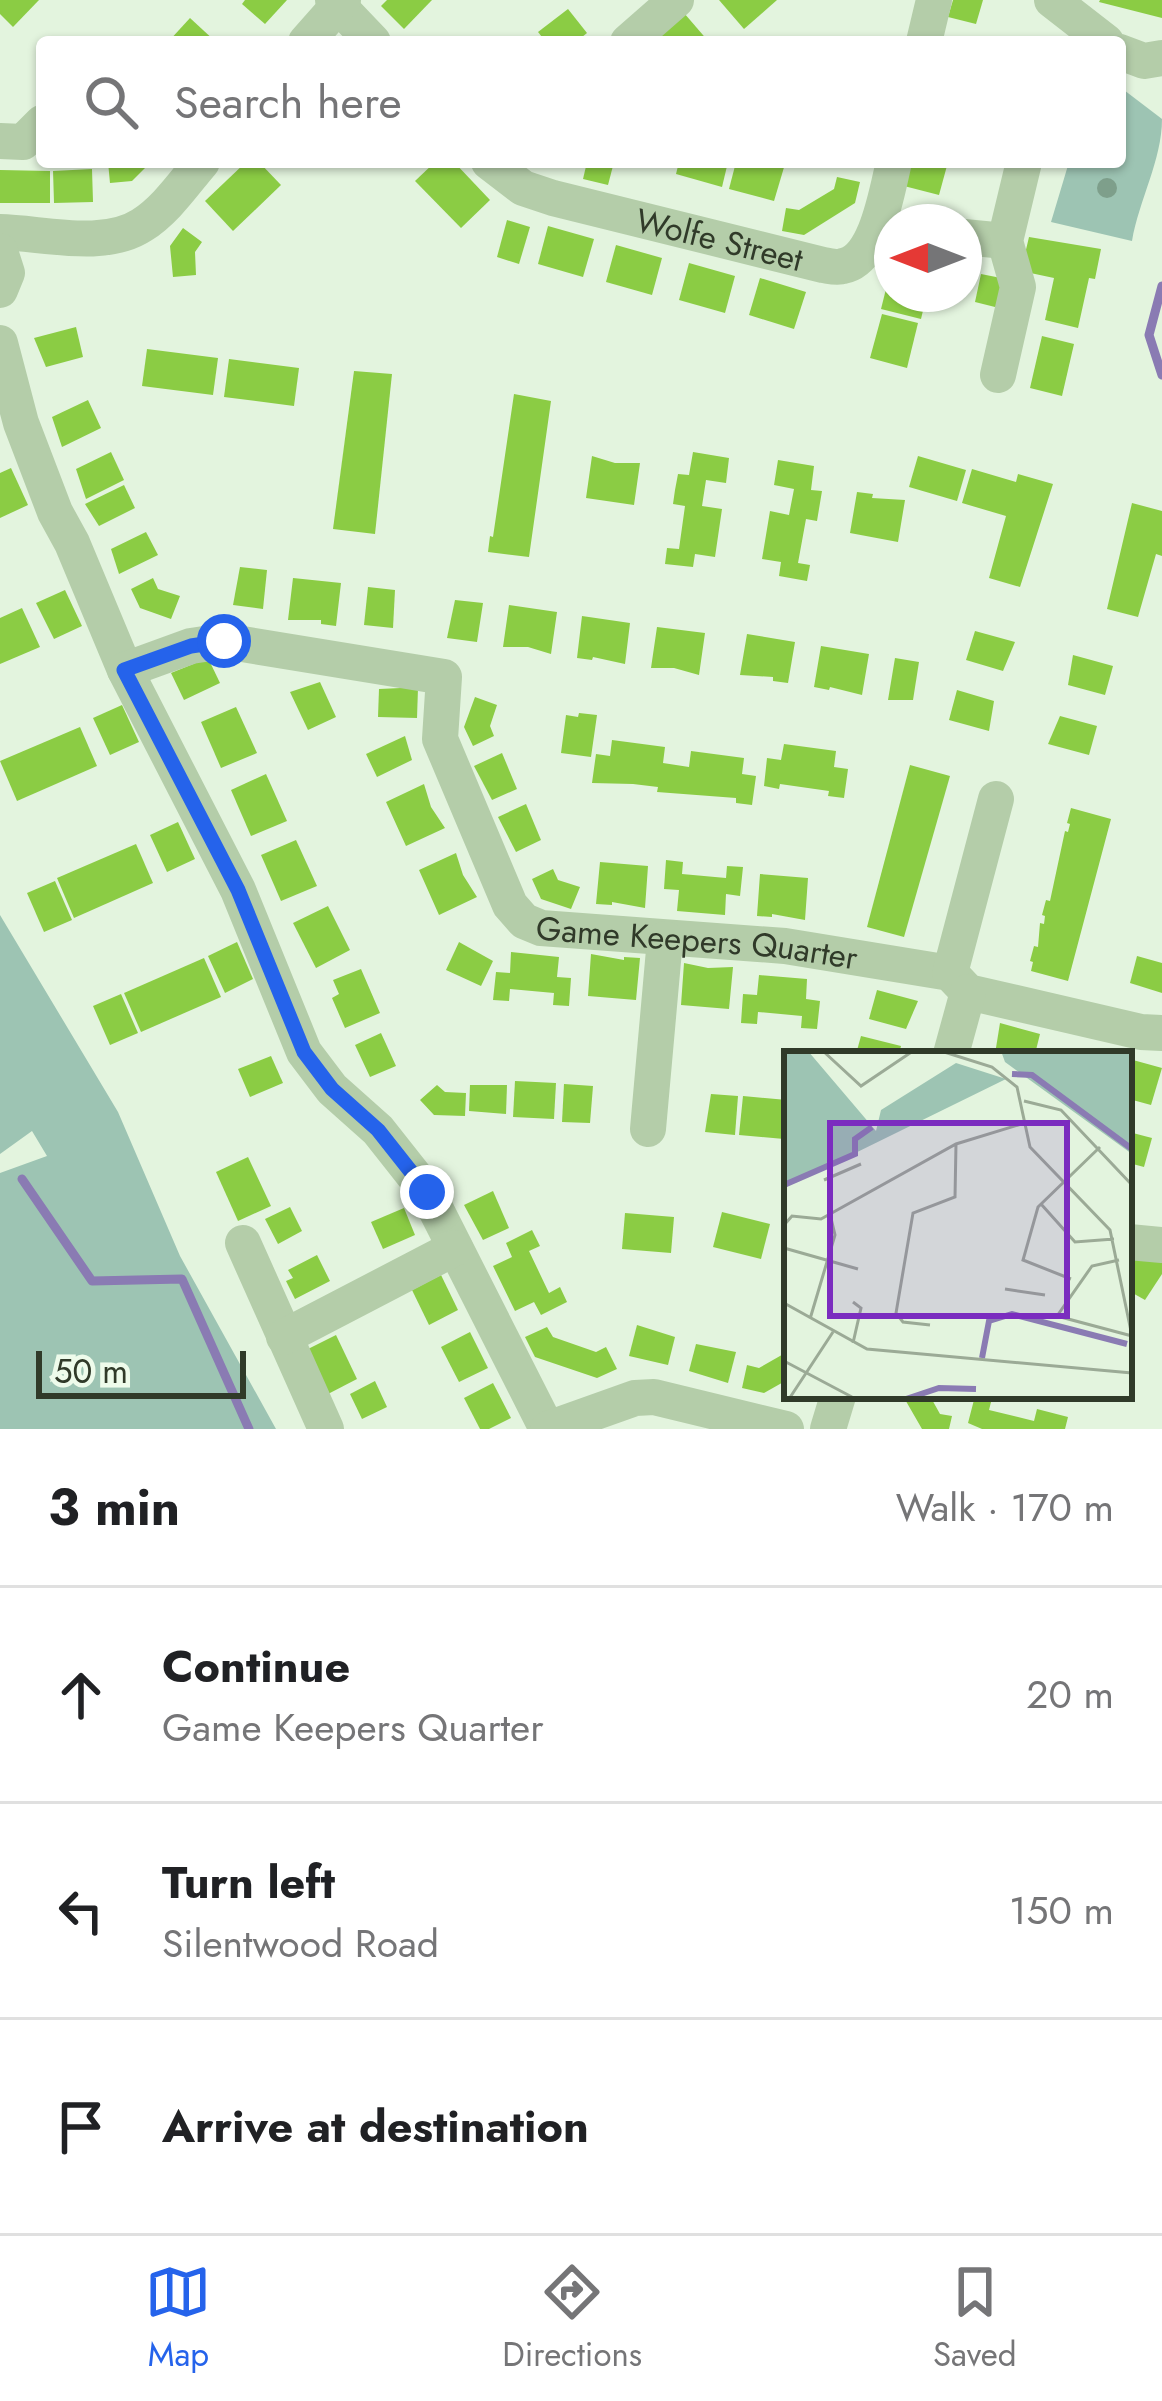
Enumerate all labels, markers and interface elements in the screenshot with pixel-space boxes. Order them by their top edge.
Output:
search box [36,36,1126,168]
icon: search [78,69,144,135]
text: Search here [174,70,402,135]
street label: Wolfe Street [631,196,808,283]
north arrow [874,204,982,312]
route start [197,614,251,668]
street label: Game Keepers Quarter [534,904,862,981]
inset map [784,1051,1132,1399]
route end [400,1165,454,1219]
scale bar [36,1345,246,1398]
text: 50 m [54,1348,128,1395]
text: 3 min [48,1470,180,1544]
text: Walk · 170 m [896,1479,1114,1536]
text: Continue [162,1634,350,1699]
icon: ahead [48,1662,114,1728]
text: 20 m [1026,1666,1114,1723]
text: Game Keepers Quarter [162,1699,544,1756]
text: Turn left [162,1850,335,1915]
icon: left [48,1878,114,1944]
text: 150 m [1009,1882,1114,1939]
text: Silentwood Road [162,1915,439,1972]
icon: arrive [48,2094,114,2160]
text: Arrive at destination [162,2094,589,2159]
tab: Map [145,2259,211,2378]
tab: Directions [502,2259,642,2378]
tab: Saved [933,2259,1017,2378]

